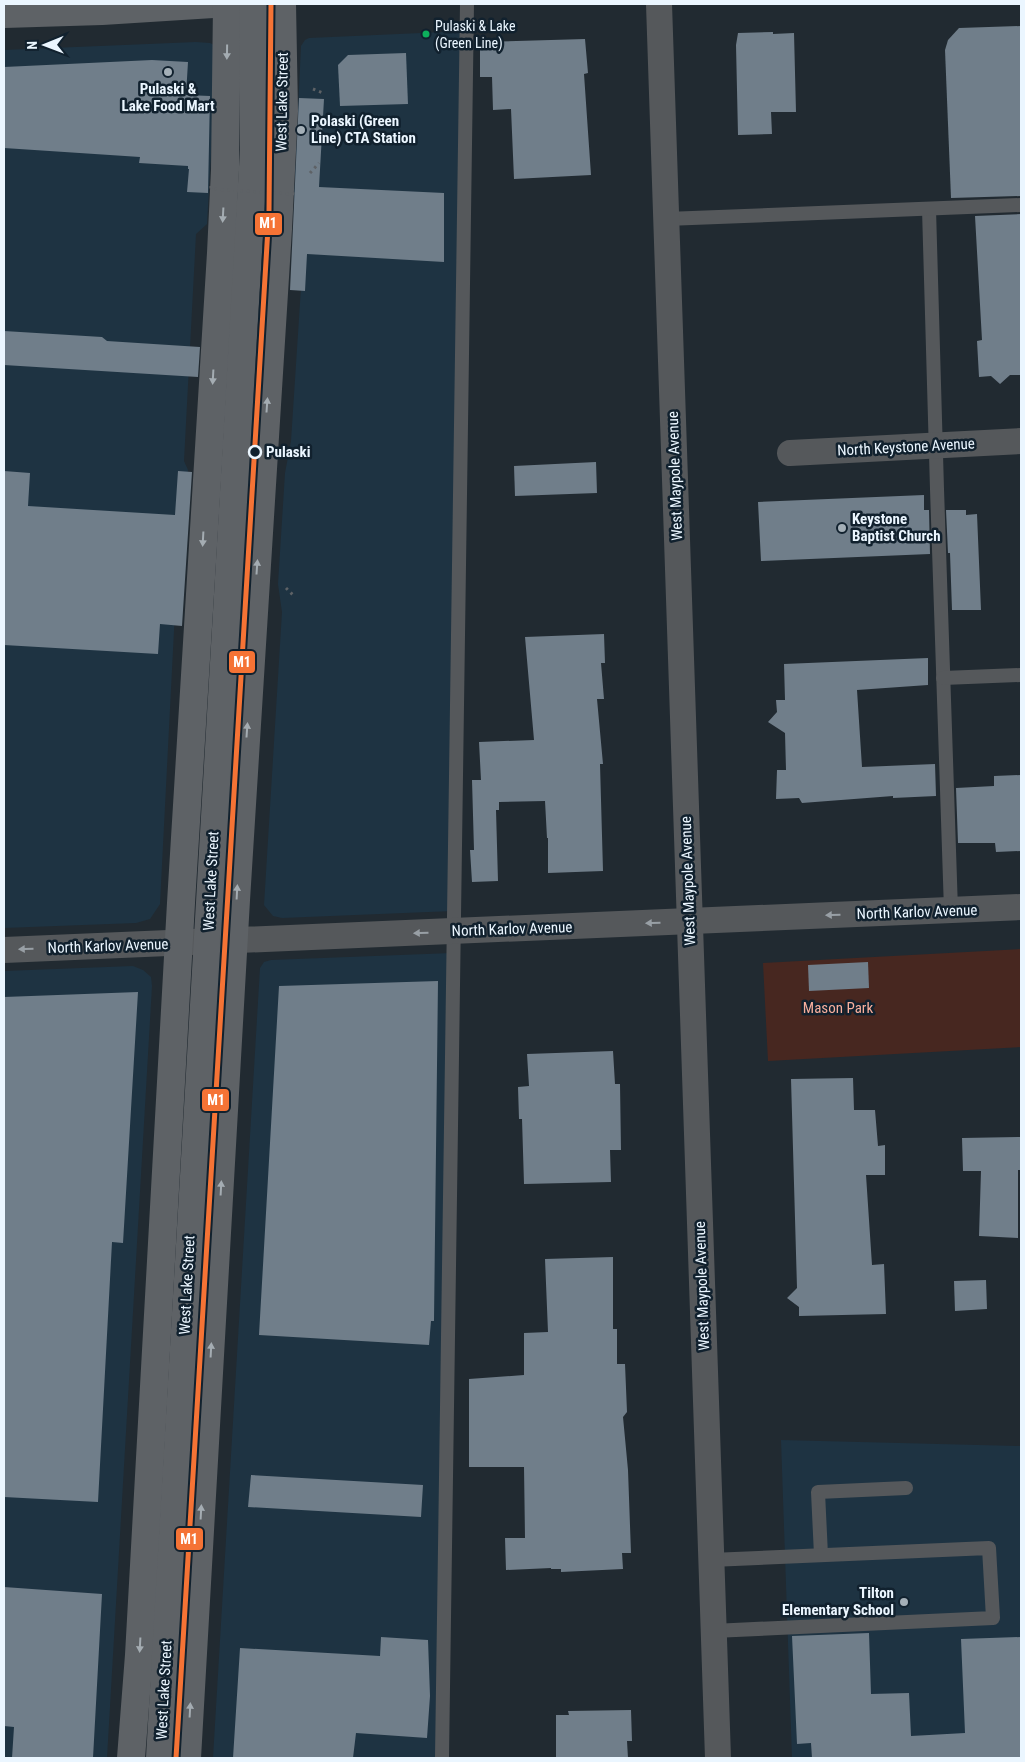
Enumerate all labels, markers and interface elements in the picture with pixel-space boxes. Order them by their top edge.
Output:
place label: Pulaski & Lake (Green Line) [435,18,516,52]
north arrow [20,20,70,70]
marker: Pulaski & Lake (Green Line) [421,29,431,39]
text: N [24,41,40,50]
one-way arrow [223,45,231,61]
street label: West Lake Street [272,52,292,152]
marker: Pulaski & Lake Food Mart [162,66,174,78]
place label: Pulaski & Lake Food Mart [121,80,215,115]
place label: Polaski (Green Line) CTA Station [311,112,416,147]
marker: Polaski (Green Line) CTA Station [295,124,307,136]
one-way arrow [218,207,226,223]
line badge: M1 [254,212,283,236]
text: M1 [259,215,277,231]
one-way arrow [209,369,217,385]
one-way arrow [263,397,271,413]
street label: West Maypole Avenue [664,411,686,541]
street label: North Keystone Avenue [837,434,975,460]
place label: Pulaski [266,443,311,461]
marker: Pulaski [248,445,262,459]
place label: Keystone Baptist Church [852,510,941,545]
marker: Keystone Baptist Church [836,522,848,534]
one-way arrow [199,532,207,548]
one-way arrow [253,559,261,575]
line badge: M1 [228,650,256,674]
text: M1 [233,654,251,670]
one-way arrow [243,721,251,737]
street label: West Maypole Avenue [677,816,699,946]
street label: West Lake Street [199,831,223,931]
one-way arrow [233,883,241,899]
street label: North Karlov Avenue [856,901,978,923]
one-way arrow [824,912,840,920]
street label: North Karlov Avenue [451,918,573,940]
one-way arrow [645,919,661,927]
one-way arrow [412,929,428,937]
street label: North Karlov Avenue [47,935,169,957]
one-way arrow [17,946,33,954]
park label: Mason Park [803,999,873,1017]
line badge: M1 [201,1088,230,1112]
text: M1 [207,1092,225,1108]
one-way arrow [217,1180,225,1196]
street label: West Maypole Avenue [691,1221,713,1351]
street label: West Lake Street [175,1235,199,1335]
one-way arrow [208,1342,216,1358]
one-way arrow [198,1504,206,1520]
line badge: M1 [175,1527,204,1551]
text: M1 [180,1531,198,1547]
place label: Tilton Elementary School [782,1584,894,1619]
marker: Tilton Elementary School [898,1596,910,1608]
one-way arrow [135,1637,143,1653]
street label: West Lake Street [152,1640,176,1740]
one-way arrow [186,1701,194,1717]

